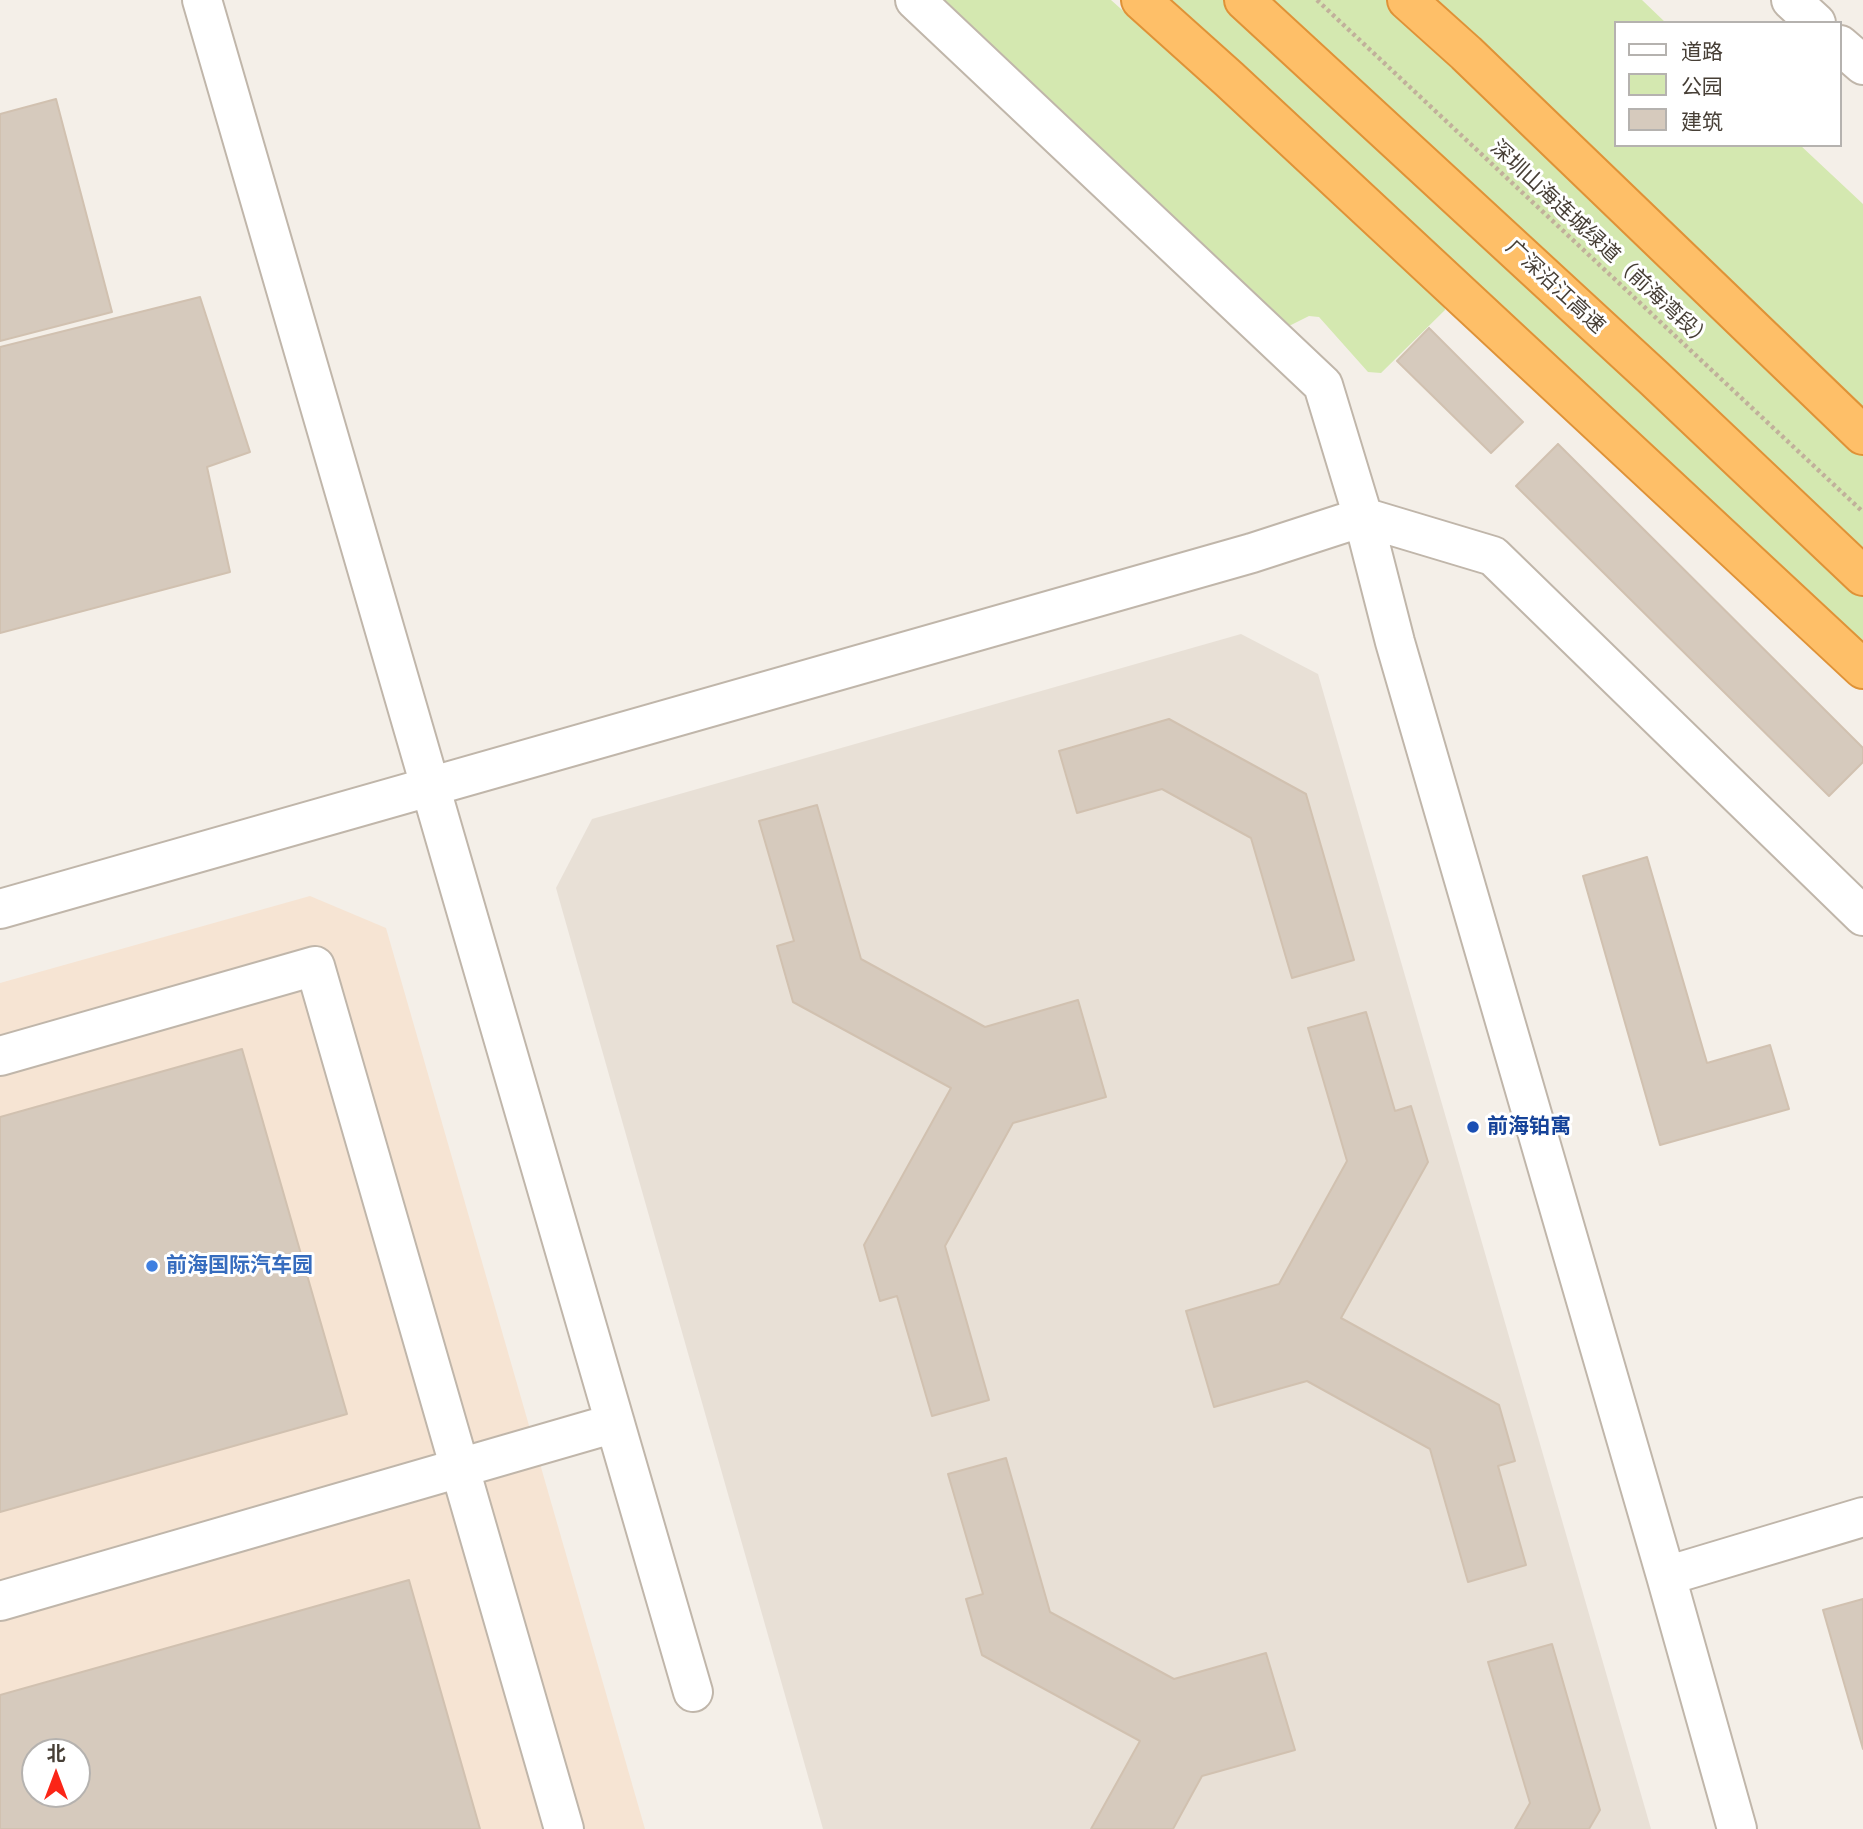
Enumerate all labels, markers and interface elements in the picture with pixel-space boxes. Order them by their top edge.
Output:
legend [1615,21,1842,147]
text: 道路 [1681,40,1723,64]
text: 公园 [1681,75,1723,99]
text: 建筑 [1681,110,1723,134]
street label: 深圳山海连城绿道（前海湾段） [1485,136,1717,354]
street label: 广深沿江高速 [1500,235,1610,339]
place label: 前海铂寓 [1487,1114,1571,1140]
marker: 前海铂寓 [1465,1119,1481,1135]
place label: 前海国际汽车园 [166,1253,313,1279]
marker: 前海国际汽车园 [144,1258,160,1274]
north arrow [21,1738,91,1808]
text: 北 [46,1743,66,1765]

